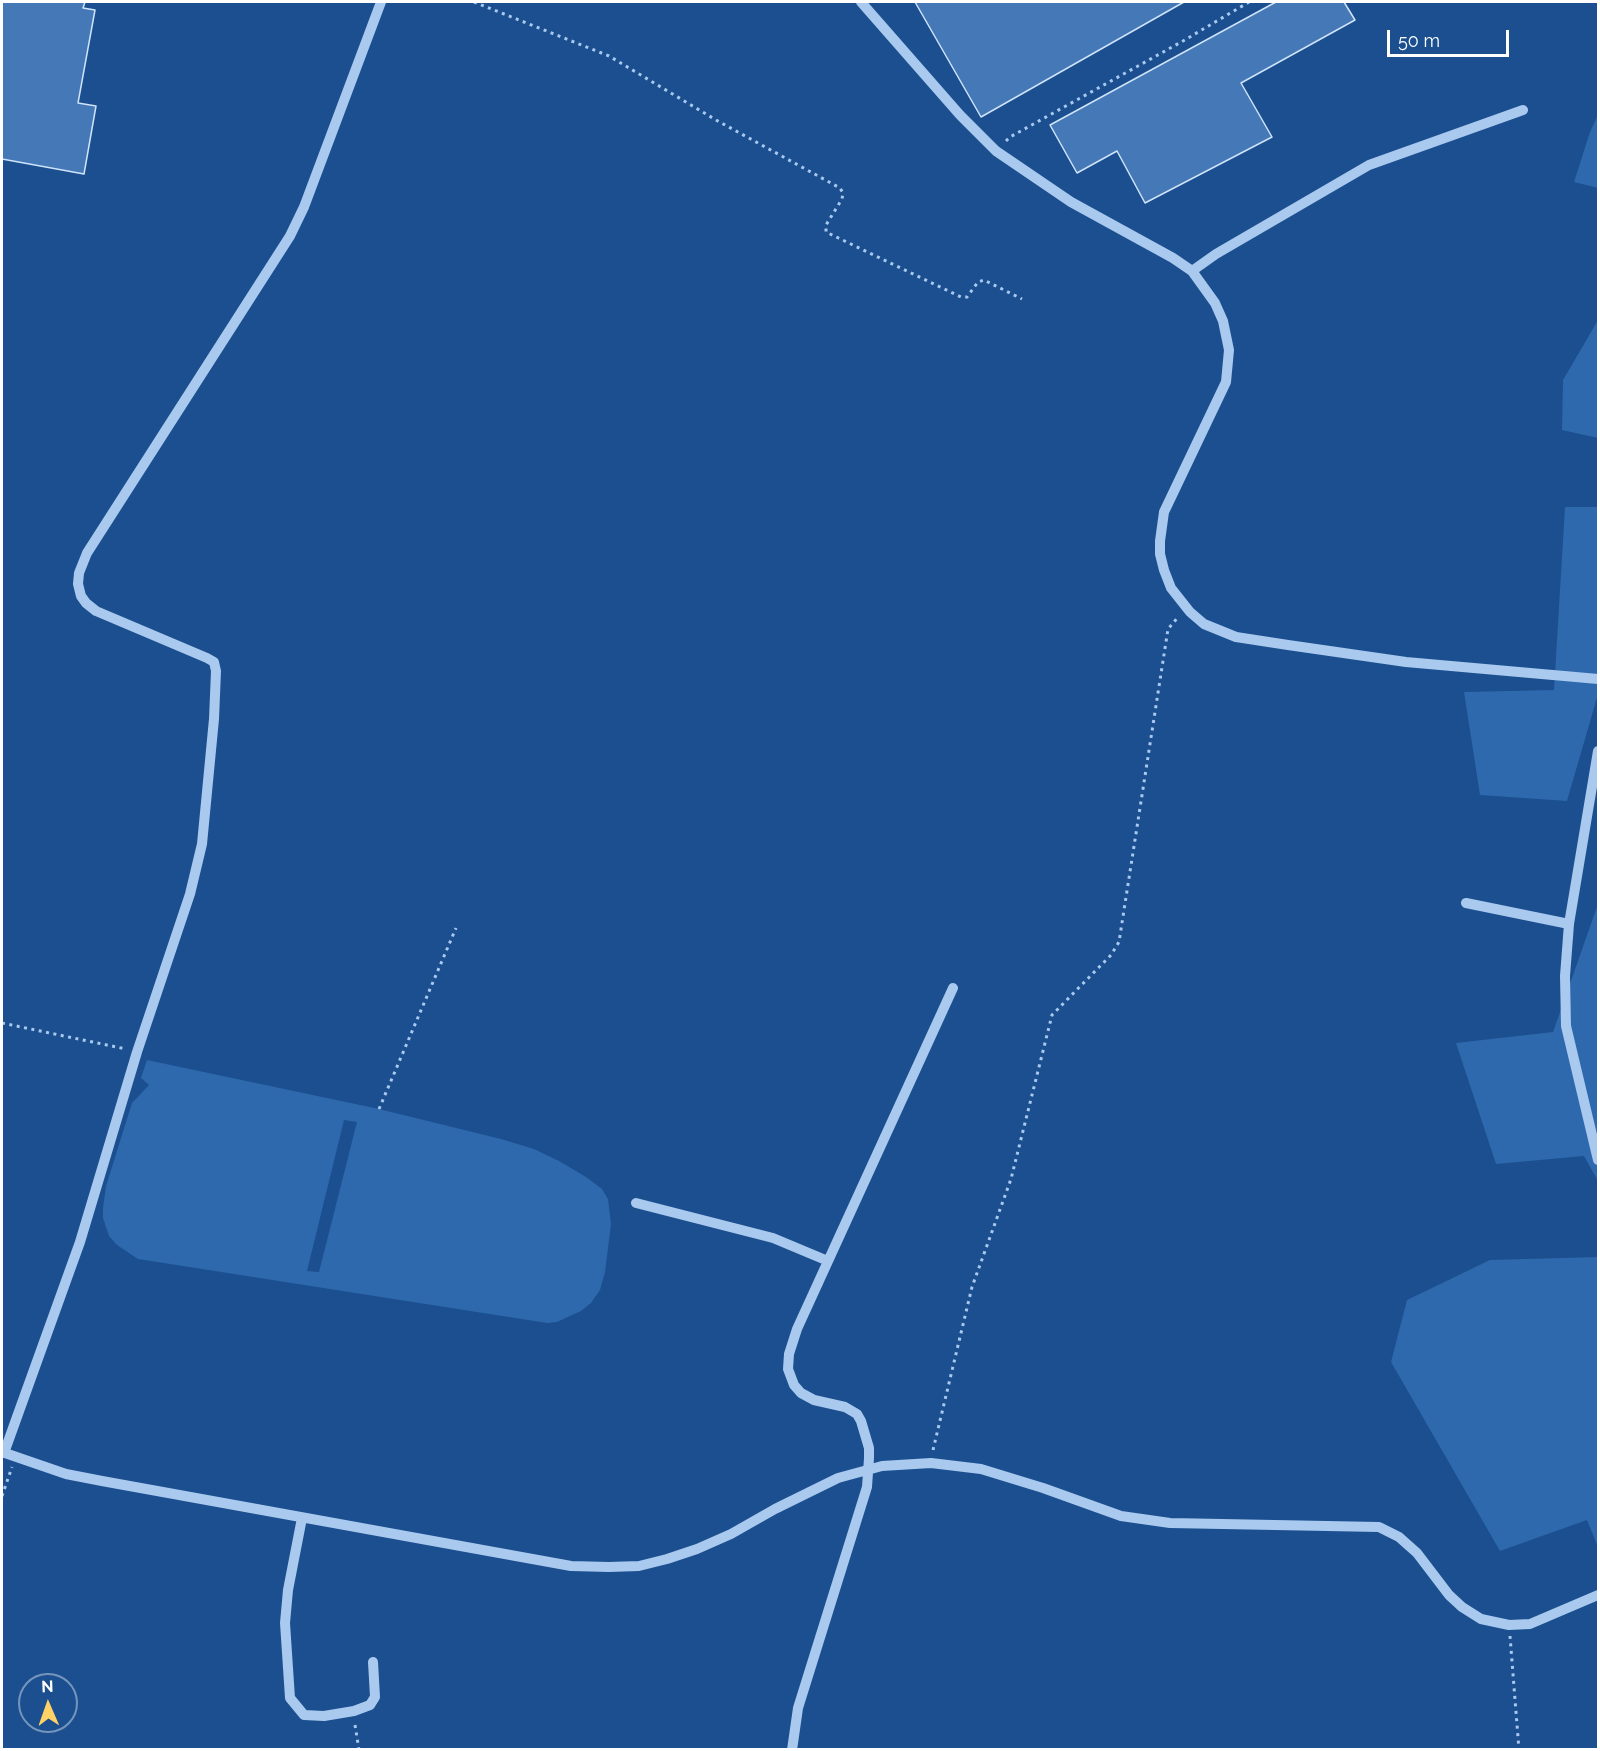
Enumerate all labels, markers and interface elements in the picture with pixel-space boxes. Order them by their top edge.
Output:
scale bar [1390,18,1512,56]
text: 50 m [1398,30,1440,51]
north arrow [18,1673,78,1733]
text: N [41,1677,54,1696]

